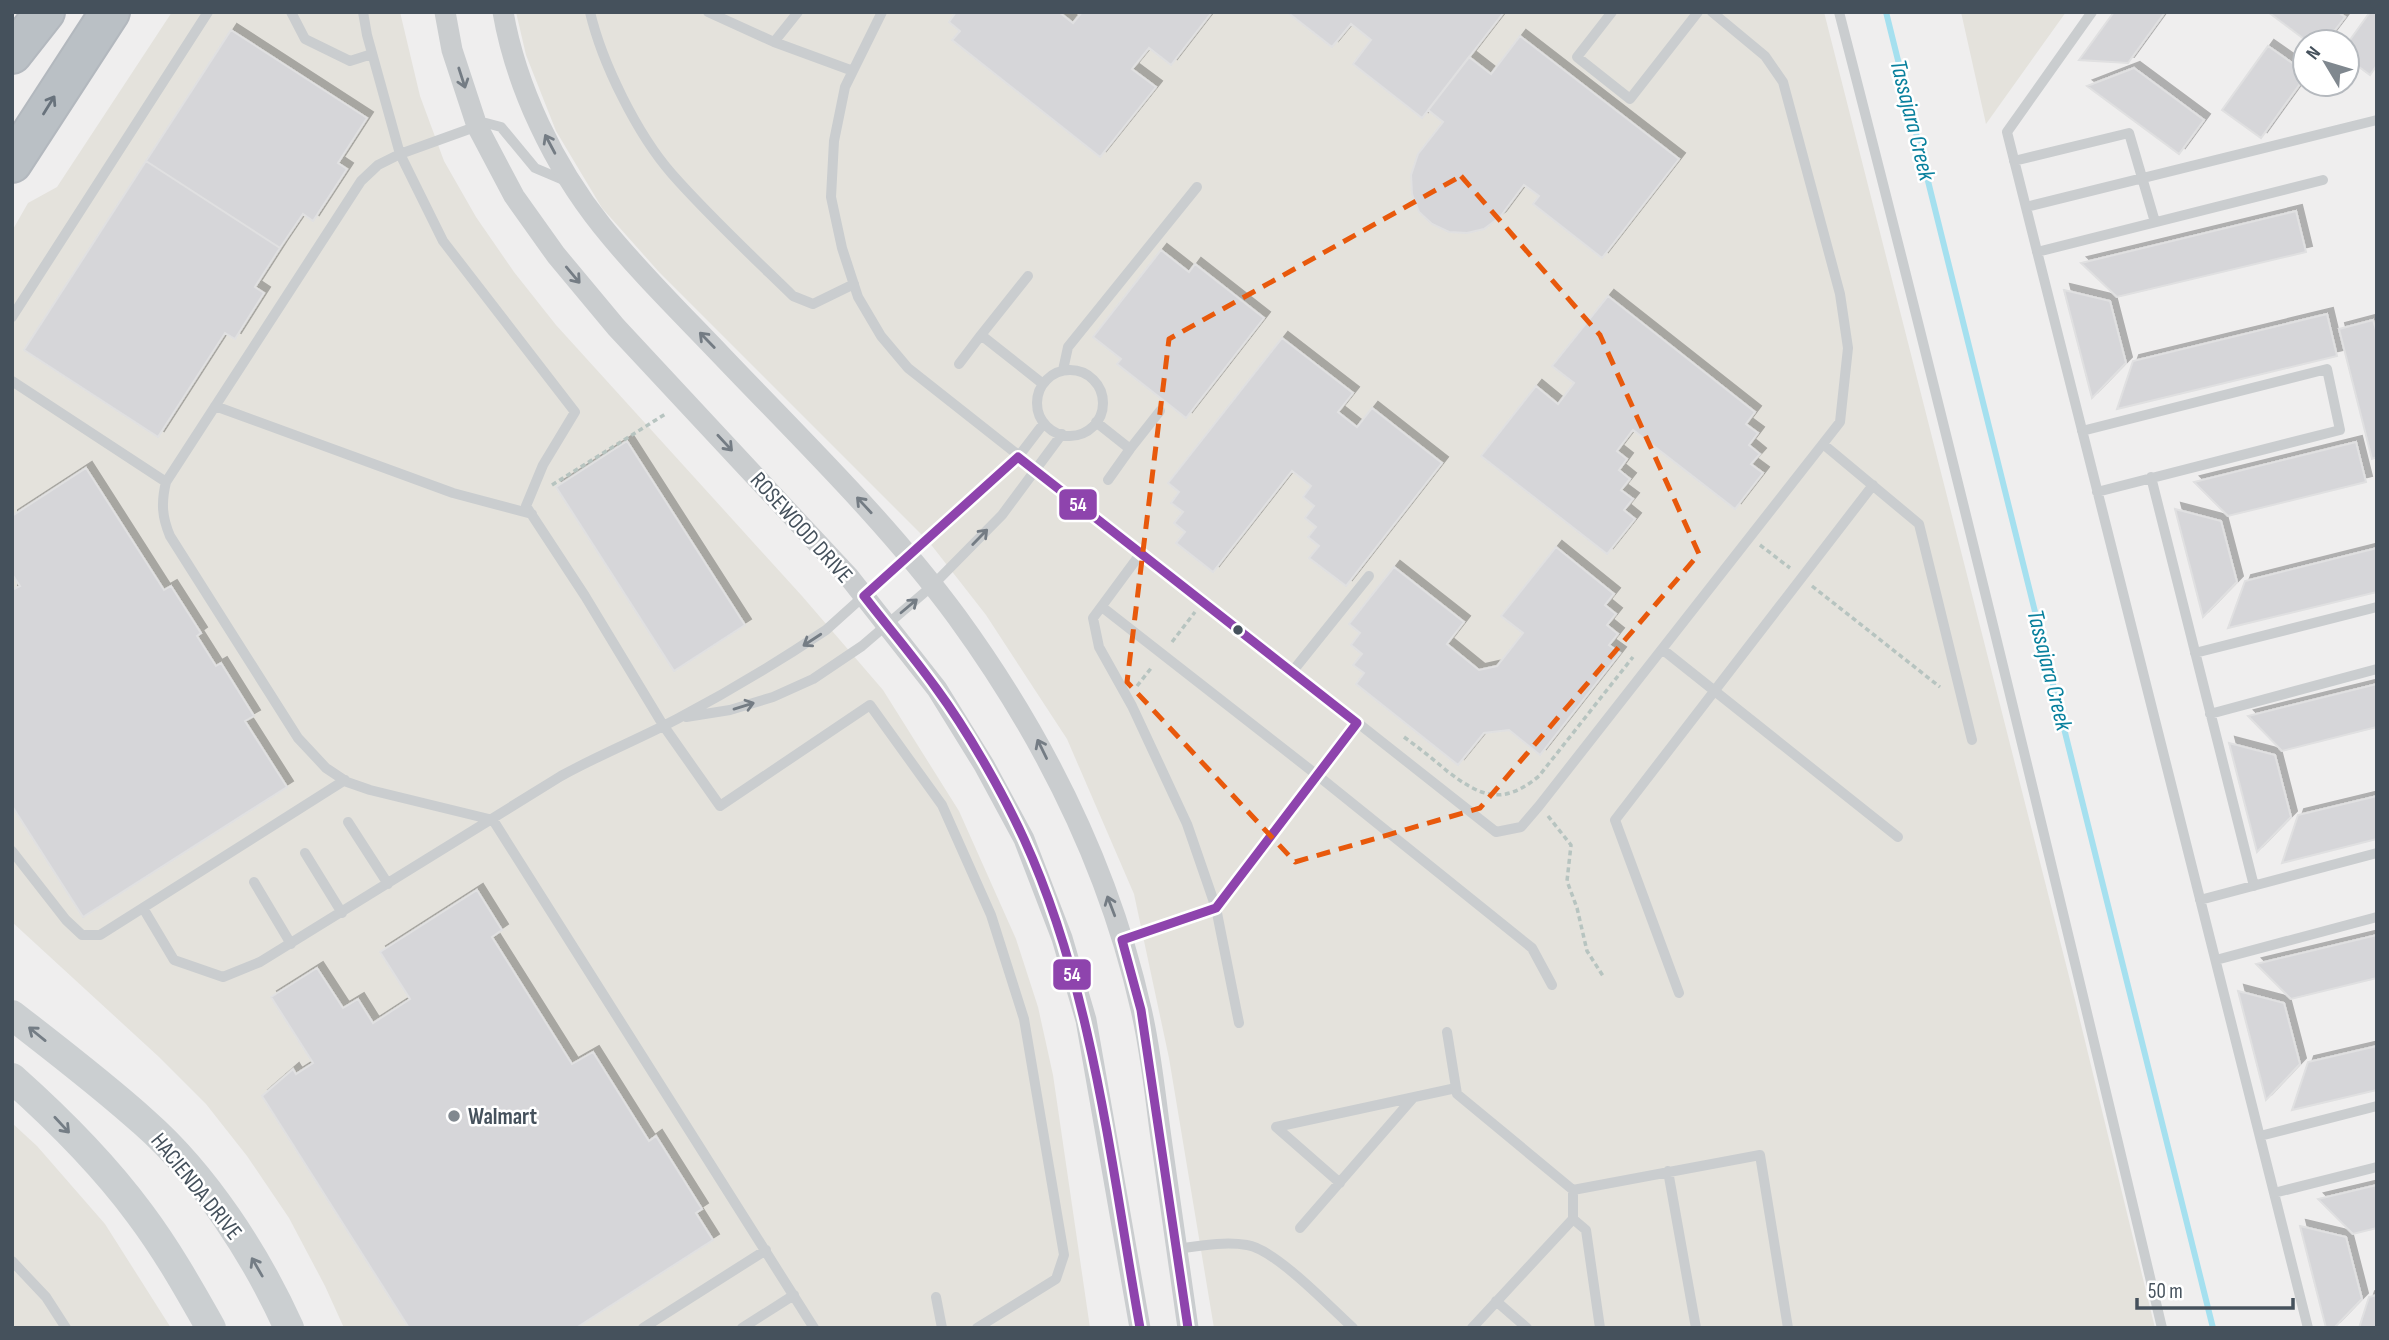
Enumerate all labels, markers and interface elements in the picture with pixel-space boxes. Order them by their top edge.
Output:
north arrow [2291,28,2361,98]
text: N [2302,42,2326,65]
water label: Tassajara Creek [1884,57,1942,184]
one-way arrow [456,67,469,89]
one-way arrow [42,96,56,116]
one-way arrow [543,134,557,155]
one-way arrow [565,265,581,283]
one-way arrow [699,331,715,349]
one-way arrow [717,434,734,451]
street label: ROSEWOOD DRIVE [744,466,858,589]
line badge: 54 [1058,488,1098,521]
text: 54 [1069,494,1087,517]
one-way arrow [856,496,872,514]
one-way arrow [971,529,988,546]
one-way arrow [900,598,918,613]
water label: Tassajara Creek [2021,607,2079,734]
unlabelled marker [1231,623,1245,637]
one-way arrow [803,633,822,647]
one-way arrow [732,698,754,711]
one-way arrow [1035,739,1048,760]
one-way arrow [1104,895,1117,917]
line badge: 54 [1052,958,1092,991]
text: 54 [1063,964,1081,987]
one-way arrow [28,1027,46,1042]
place label: Walmart [468,1103,538,1131]
marker: Walmart [446,1108,462,1124]
one-way arrow [53,1117,70,1134]
street label: HACIENDA DRIVE [145,1128,248,1246]
one-way arrow [250,1258,264,1278]
scale bar [2137,1266,2293,1310]
text: 50 m [2148,1279,2183,1304]

